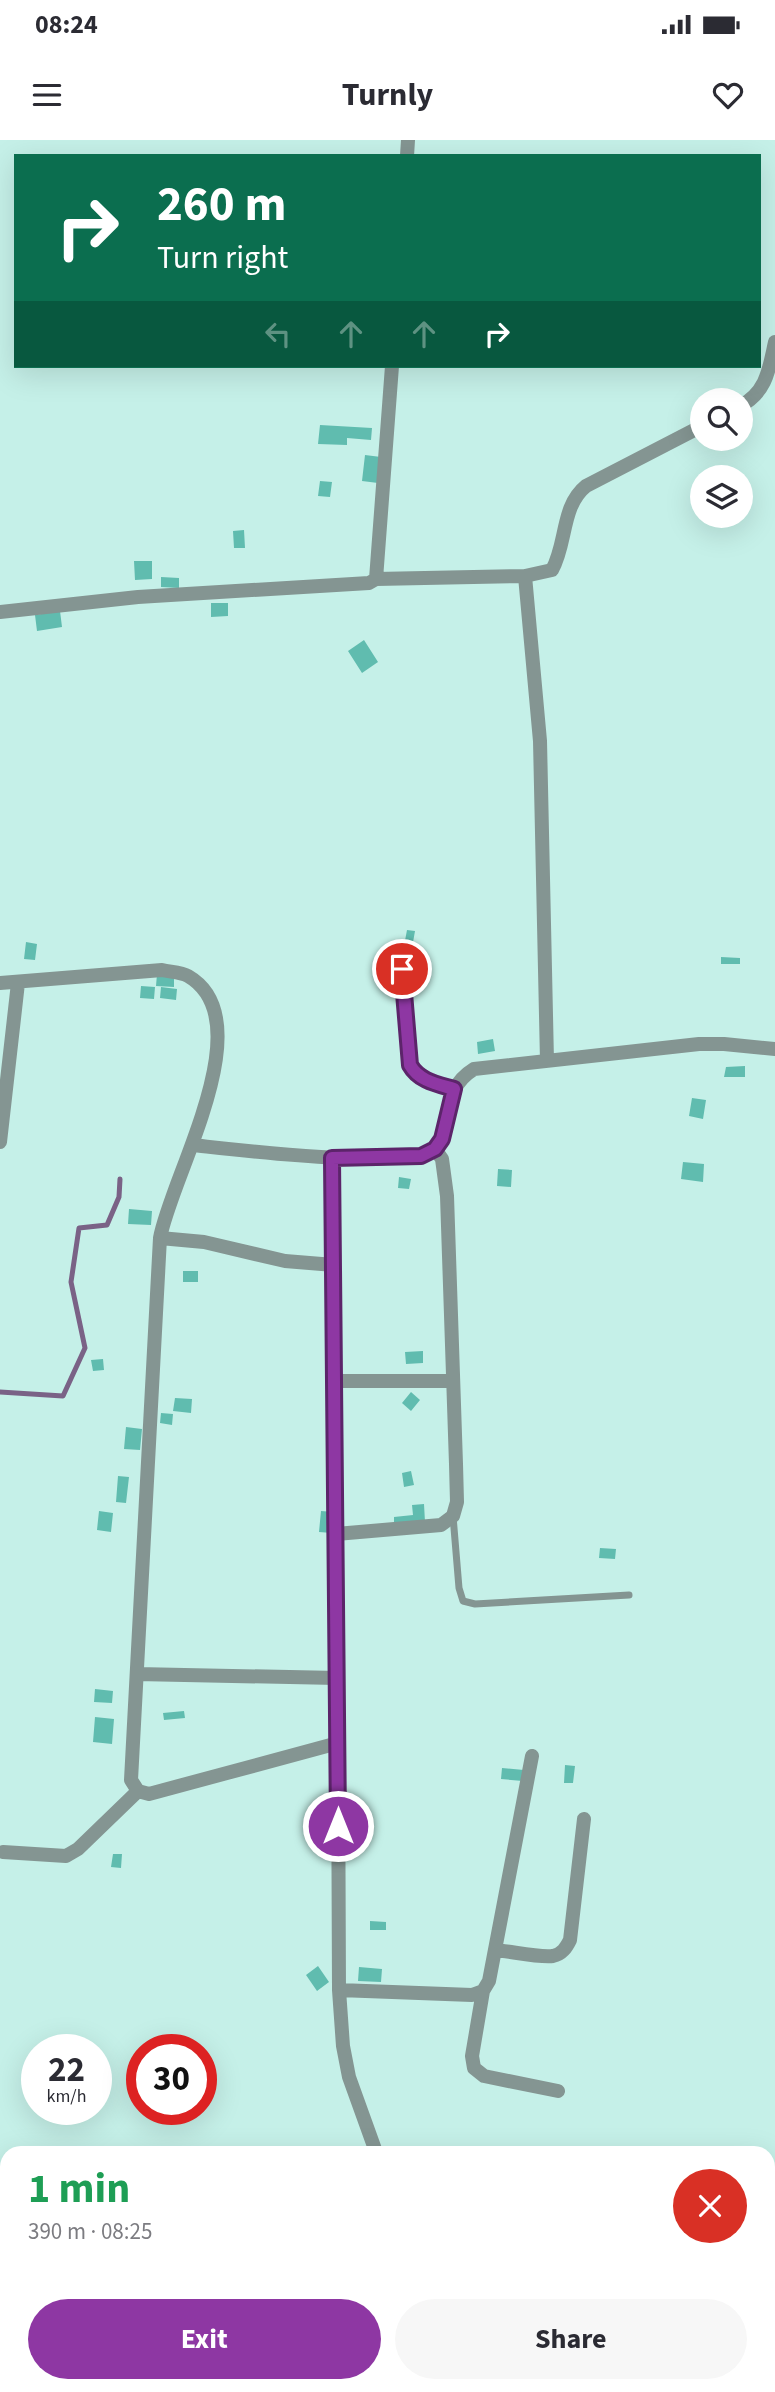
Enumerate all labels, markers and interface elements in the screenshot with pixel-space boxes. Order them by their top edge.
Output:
text: 08:24 [35,6,98,43]
text: Turnly [342,72,433,118]
icon: menu [28,76,66,114]
icon: heart [709,76,747,114]
text: 260 m [157,170,286,240]
icon: right [42,182,133,273]
text: Turn right [157,235,288,281]
icon: left [259,315,297,353]
icon: ahead [332,315,370,353]
icon: ahead [405,315,443,353]
icon: right [478,315,516,353]
map controls [690,388,753,528]
button: search [690,388,753,451]
button: layers [690,465,753,528]
pin [372,939,432,999]
icon: arrive [383,950,421,988]
position arrow [301,1789,375,1863]
speed limit sign: 30 [126,2034,217,2125]
text: 22 [48,2045,85,2095]
text: km/h [47,2084,86,2109]
text: 1 min [28,2159,130,2219]
button: close [673,2169,747,2243]
text: 390 m · 08:25 [28,2215,152,2248]
button: Exit [28,2299,381,2379]
button: Share [395,2299,747,2379]

